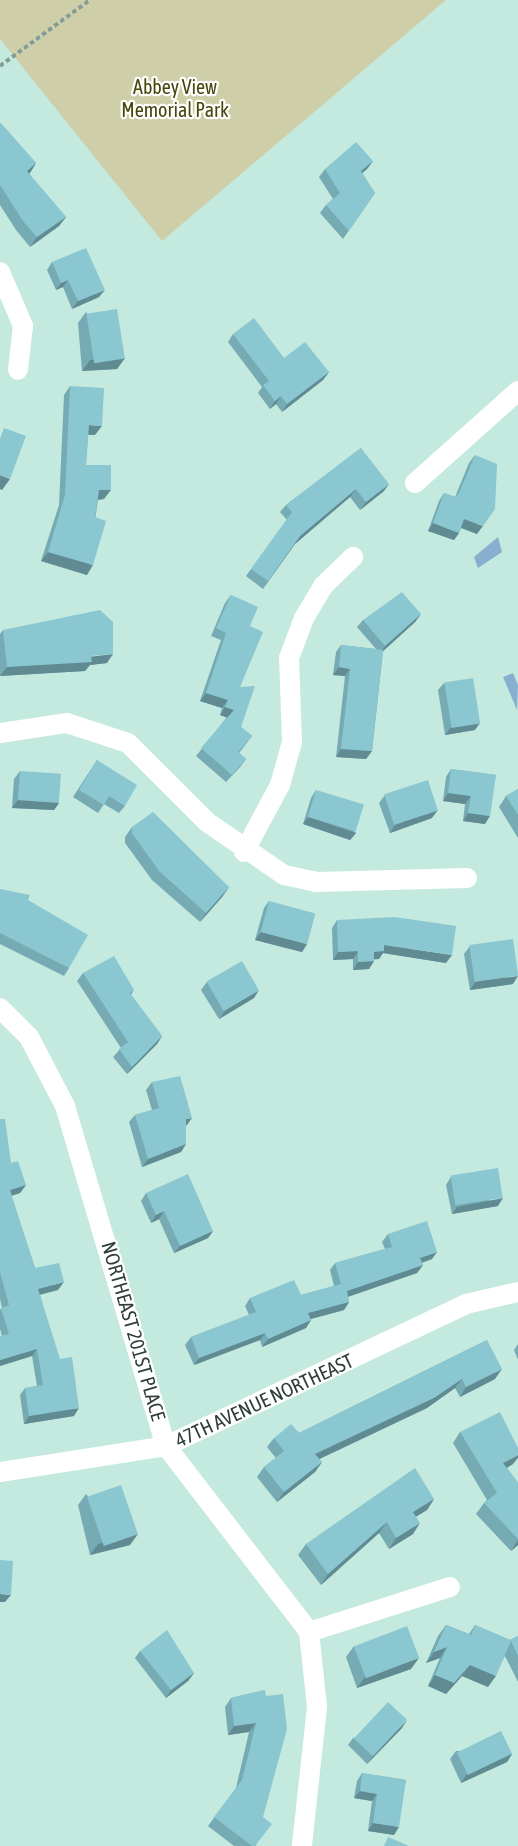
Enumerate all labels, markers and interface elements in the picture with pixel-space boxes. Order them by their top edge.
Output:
park label: Abbey View Memorial Park [121,75,229,122]
street label: NORTHEAST 201ST PLACE [97,1239,171,1423]
street label: 47TH AVENUE NORTHEAST [171,1348,357,1452]

